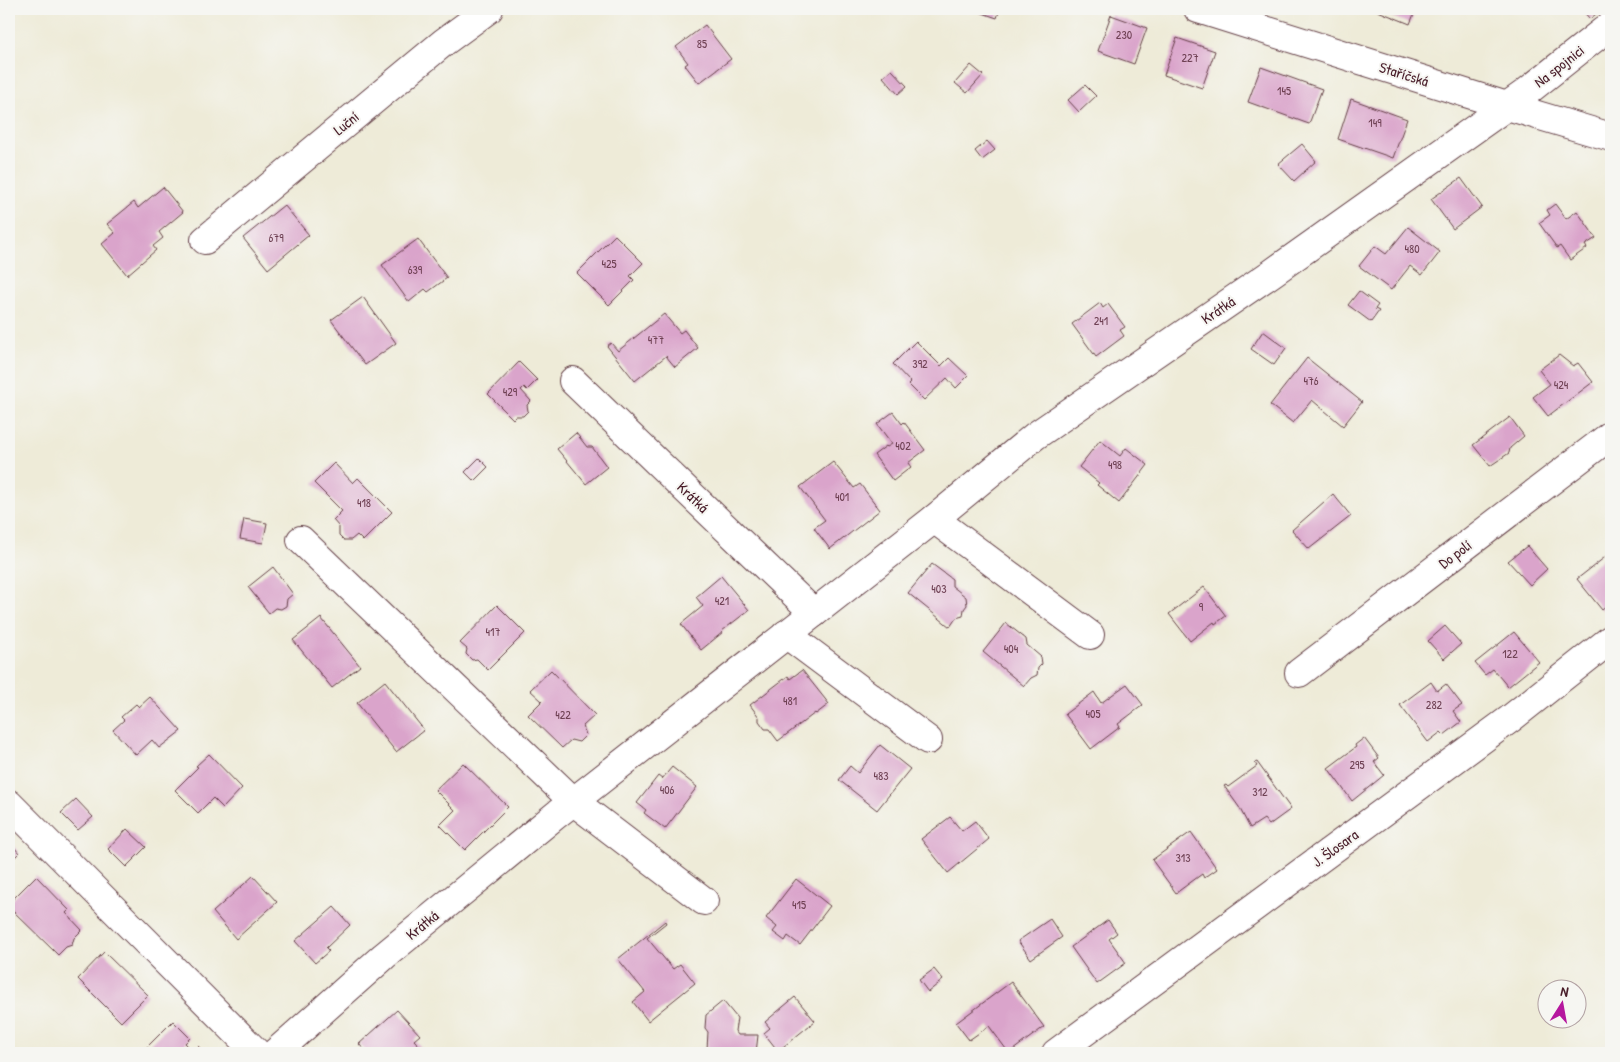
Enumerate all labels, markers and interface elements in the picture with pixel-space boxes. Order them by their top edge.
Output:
house number: 230 [1116,26,1132,43]
house number: 85 [697,35,707,52]
street label: Na spojnici [1530,40,1588,92]
house number: 227 [1181,49,1199,66]
street label: Staříčská [1377,57,1431,91]
house number: 145 [1277,82,1291,99]
street label: Luční [329,106,363,140]
house number: 149 [1368,114,1382,131]
house number: 679 [268,229,284,246]
house number: 480 [1404,240,1420,257]
house number: 425 [601,255,617,272]
house number: 639 [408,261,423,278]
street label: Krátká [1197,291,1239,329]
house number: 241 [1094,312,1108,329]
house number: 477 [648,331,664,348]
house number: 392 [912,355,928,372]
house number: 476 [1303,372,1319,389]
house number: 424 [1554,376,1569,393]
house number: 429 [503,383,518,400]
house number: 402 [895,437,911,454]
house number: 498 [1108,456,1122,473]
street label: Krátká [672,477,714,517]
house number: 401 [835,488,849,505]
house number: 418 [357,494,371,511]
street label: Do polí [1434,535,1476,573]
house number: 403 [931,580,947,597]
house number: 421 [715,592,729,609]
house number: 9 [1199,598,1204,615]
house number: 417 [486,623,500,640]
house number: 404 [1004,640,1019,657]
house number: 122 [1502,645,1518,662]
house number: 481 [783,692,797,709]
house number: 282 [1426,696,1443,713]
house number: 405 [1086,705,1100,722]
house number: 422 [555,706,571,723]
house number: 295 [1349,756,1365,773]
house number: 483 [873,767,889,784]
house number: 406 [660,781,675,798]
house number: 312 [1252,783,1268,800]
street label: J. Šlosara [1308,824,1362,872]
house number: 313 [1175,849,1191,866]
house number: 415 [792,896,806,913]
street label: Krátká [401,905,443,945]
north arrow [1538,980,1588,1030]
text: N [1559,981,1571,1001]

